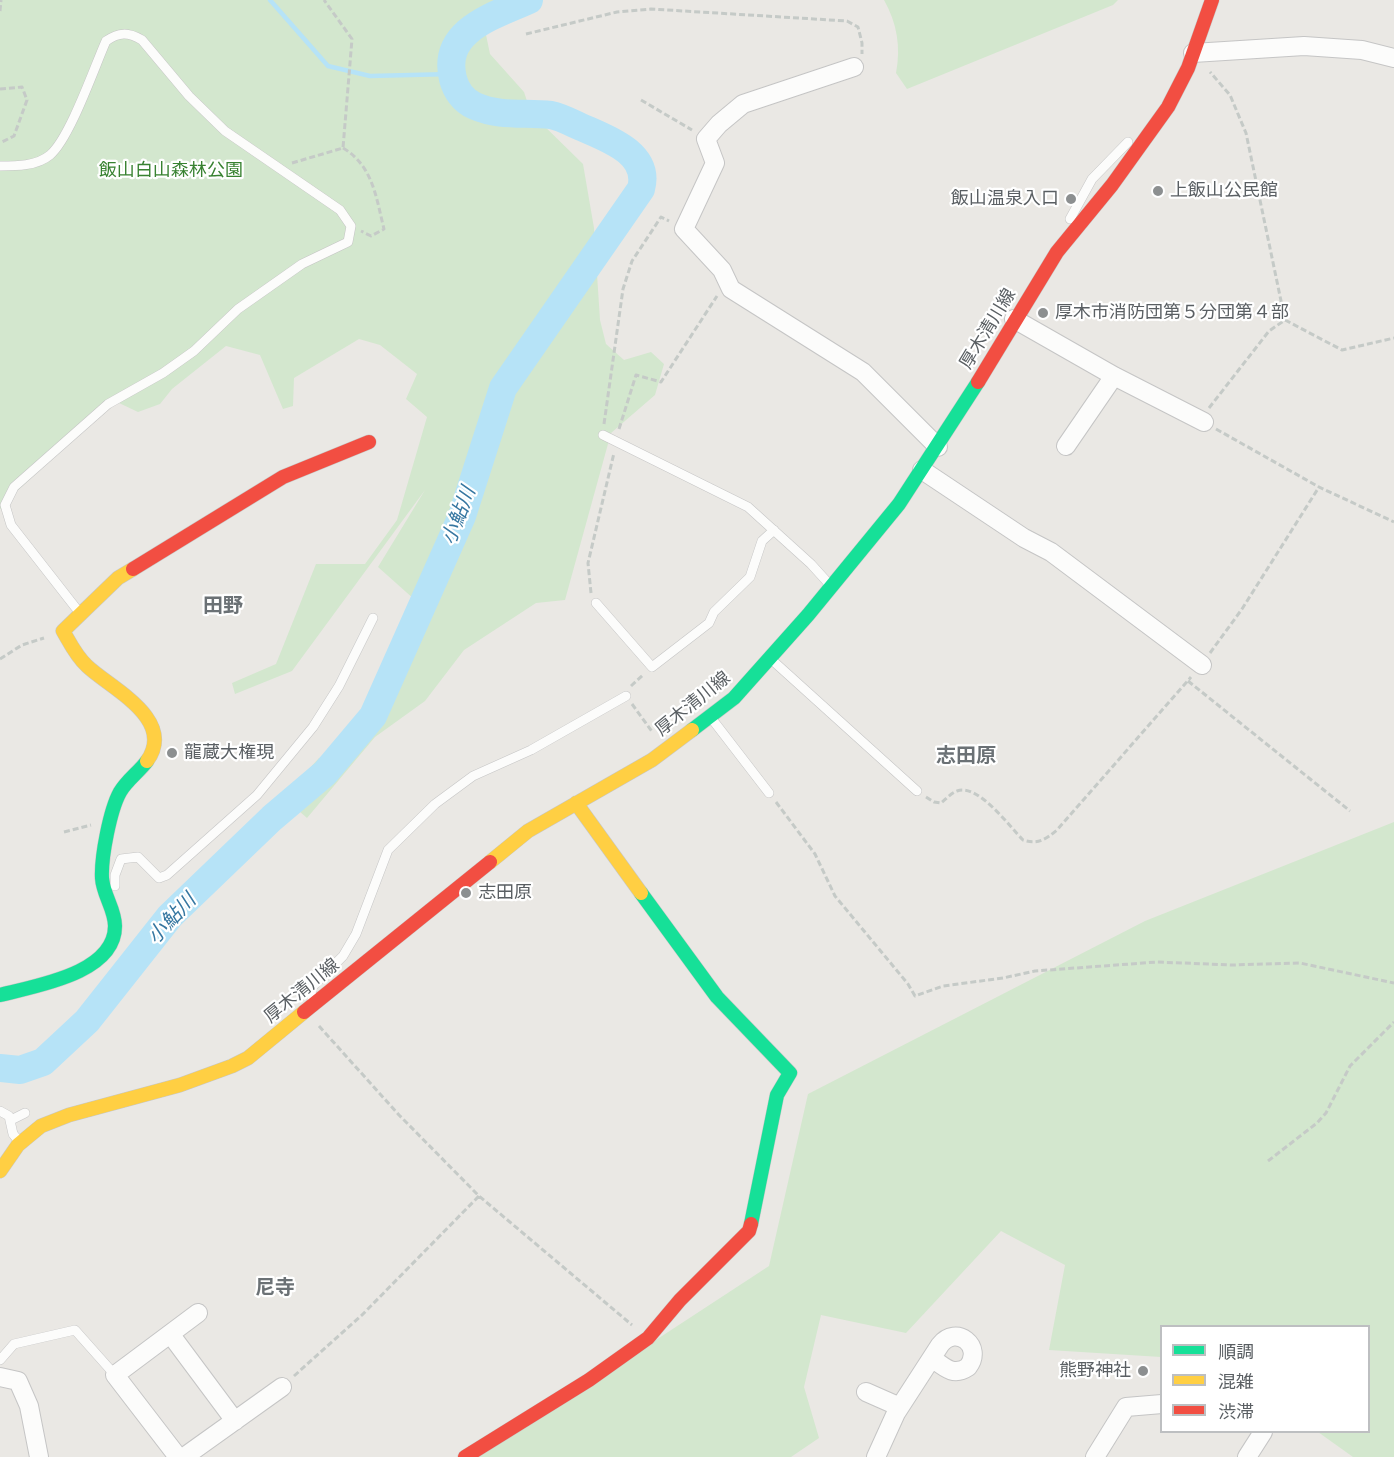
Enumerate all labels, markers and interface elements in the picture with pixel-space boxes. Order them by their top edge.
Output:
park label: 飯山白山森林公園 [99,160,243,182]
place label: 上飯山公民館 [1170,180,1278,202]
marker: 上飯山公民館 [1151,184,1165,198]
place label: 飯山温泉入口 [951,188,1059,210]
marker: 飯山温泉入口 [1064,192,1078,206]
street label: 厚木清川線 [956,285,1020,373]
place label: 厚木市消防団第５分団第４部 [1055,302,1289,324]
marker: 厚木市消防団第５分団第４部 [1036,306,1050,320]
water label: 小鮎川 [437,484,481,548]
district label: 田野 [203,594,243,618]
street label: 厚木清川線 [651,667,735,741]
place label: 龍蔵大権現 [184,742,274,764]
district label: 志田原 [936,744,996,768]
marker: 龍蔵大権現 [165,746,179,760]
place label: 志田原 [478,882,532,904]
marker: 志田原 [459,886,473,900]
water label: 小鮎川 [143,889,201,949]
street label: 厚木清川線 [260,954,344,1028]
district label: 尼寺 [255,1276,295,1300]
legend [1160,1325,1370,1433]
text: 順調 [1218,1341,1254,1363]
place label: 熊野神社 [1059,1360,1131,1382]
marker: 熊野神社 [1136,1364,1150,1378]
text: 混雑 [1218,1371,1254,1393]
text: 渋滞 [1218,1401,1254,1423]

